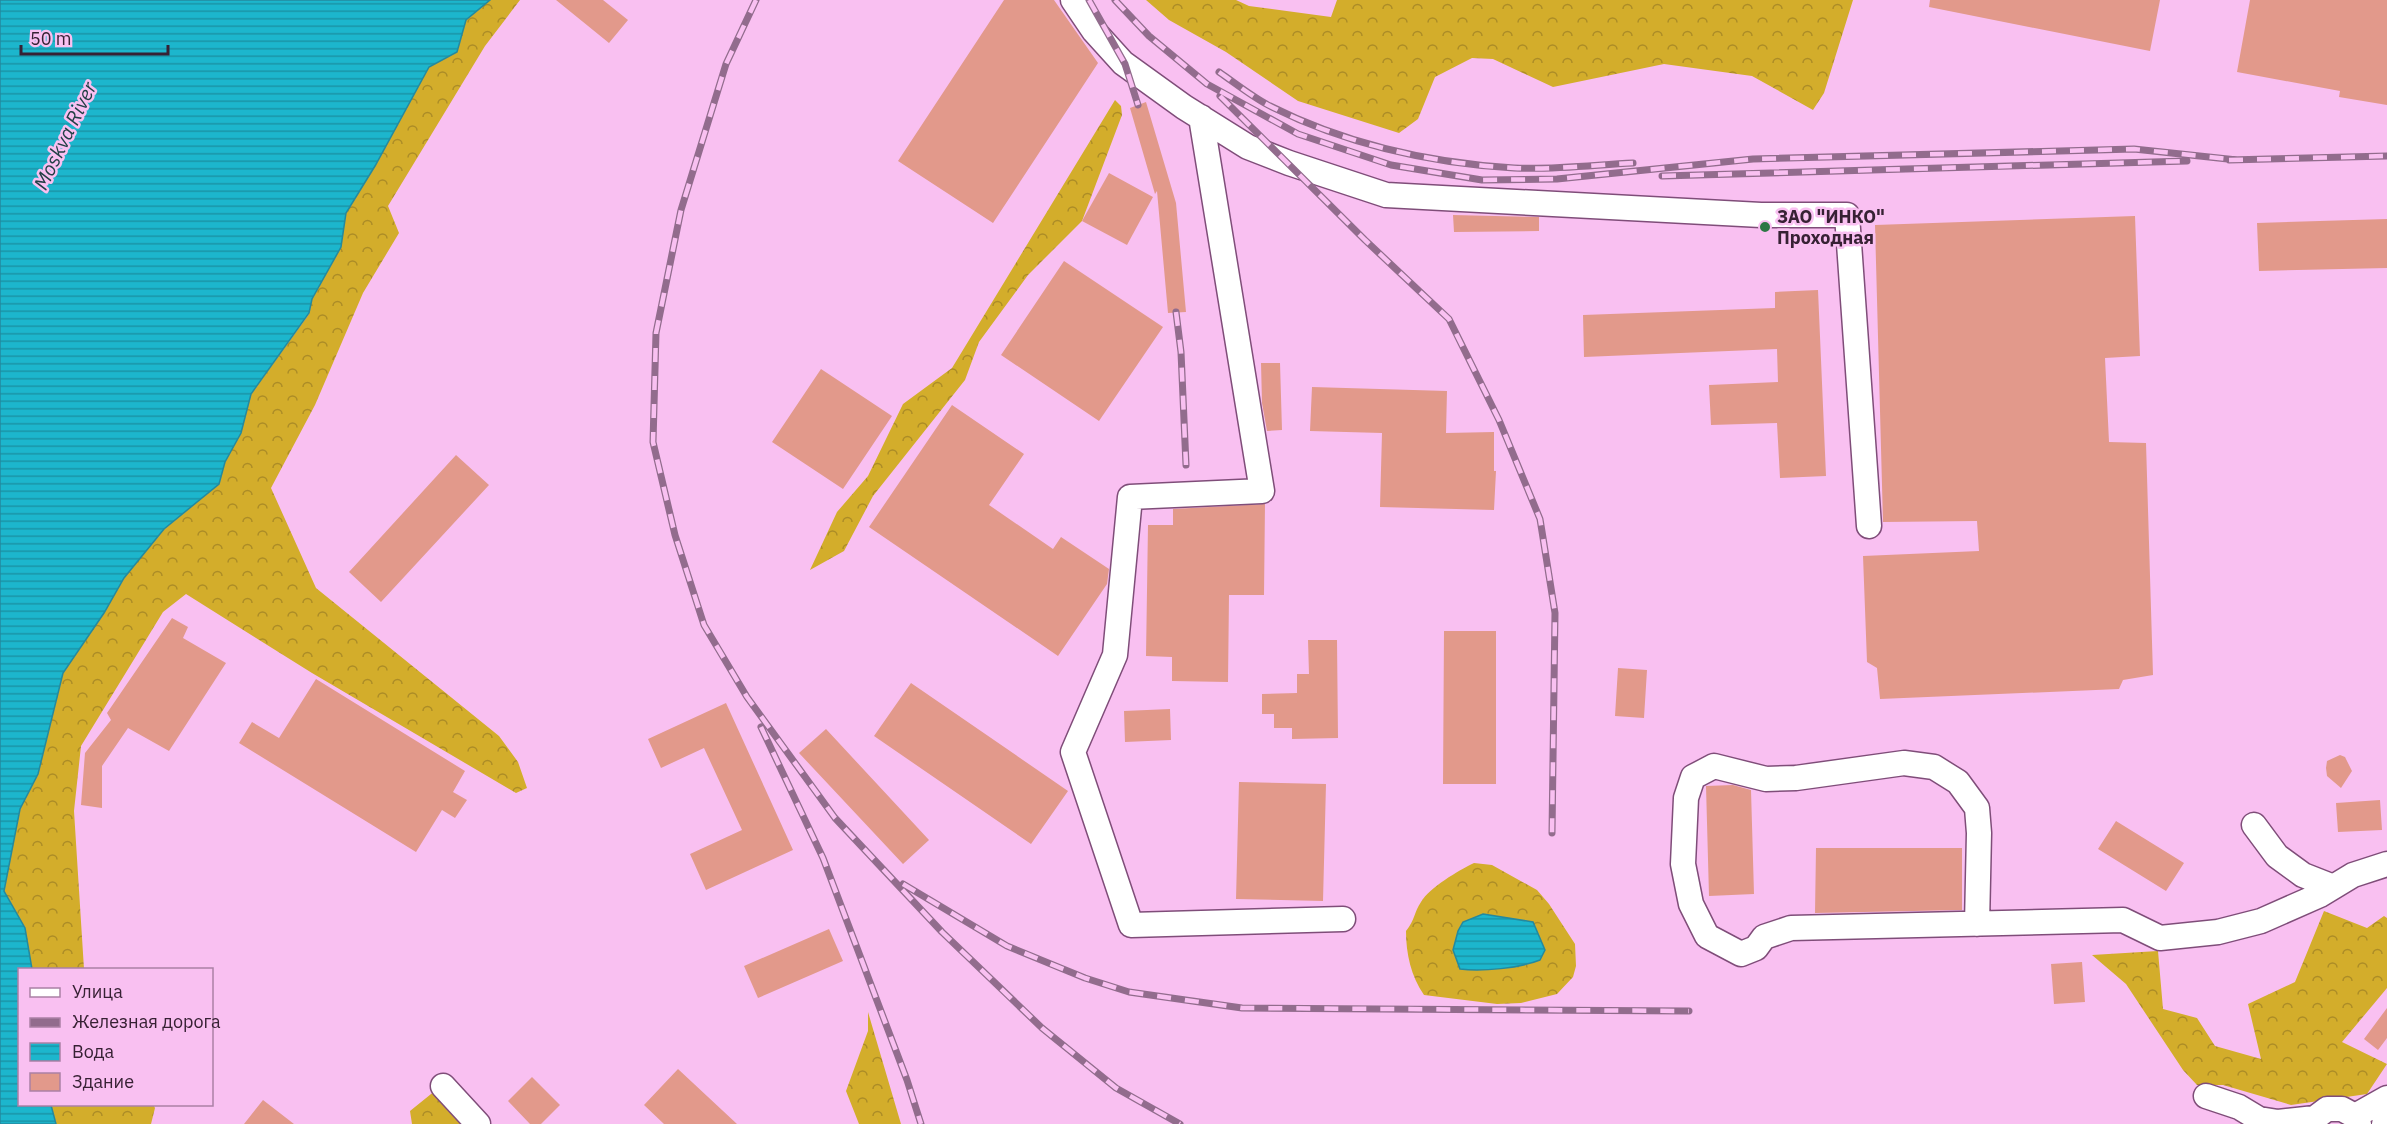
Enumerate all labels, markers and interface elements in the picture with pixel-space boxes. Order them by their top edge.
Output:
scale bar [21,18,168,56]
text: 50 m [30,27,72,50]
water label: Moskva River [27,77,103,194]
place label: ЗАО "ИНКО" Проходная [1777,205,1885,249]
marker: ЗАО "ИНКО" Проходная [1758,220,1772,234]
legend [18,968,213,1106]
text: Улица [72,980,123,1003]
text: Железная дорога [72,1010,221,1033]
text: Вода [72,1040,115,1063]
text: Здание [72,1070,134,1093]

